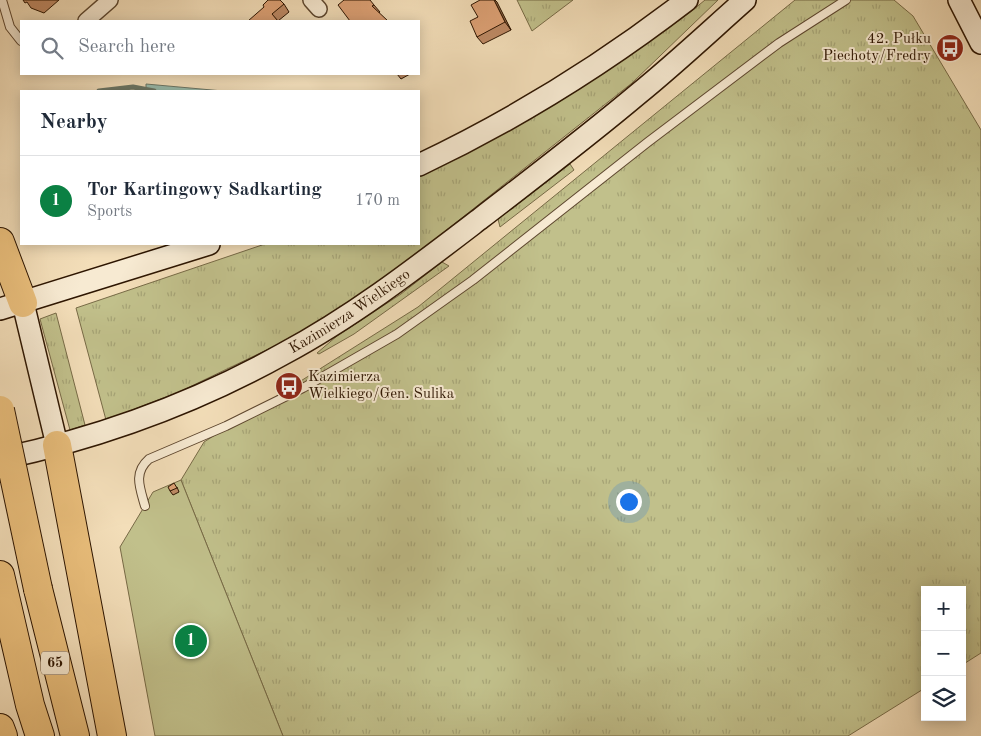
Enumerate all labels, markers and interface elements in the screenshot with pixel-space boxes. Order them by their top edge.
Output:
search box [20,20,420,75]
place label: 42. Pułku Piechoty/Fredry [823,32,931,64]
bus stop icon: 42. Pułku Piechoty/Fredry [935,33,965,63]
icon: search [38,34,66,62]
text: Search here [78,38,175,57]
text: Nearby [40,112,108,133]
text: Tor Kartingowy Sadkarting [87,181,322,200]
text: 1 [51,193,61,209]
text: 170 m [355,193,400,209]
text: Sports [87,204,132,220]
street label: Kazimierza Wielkiego [287,267,413,357]
place label: Kazimierza Wielkiego/Gen. Sulika [308,370,455,402]
bus stop icon: Kazimierza Wielkiego/Gen. Sulika [274,371,304,401]
your location [616,489,642,515]
map controls [921,586,966,721]
button: + [921,586,966,631]
pin: 1 [175,622,207,660]
button: − [921,631,966,676]
road number: 65 [41,651,69,674]
button: layers [921,676,966,721]

